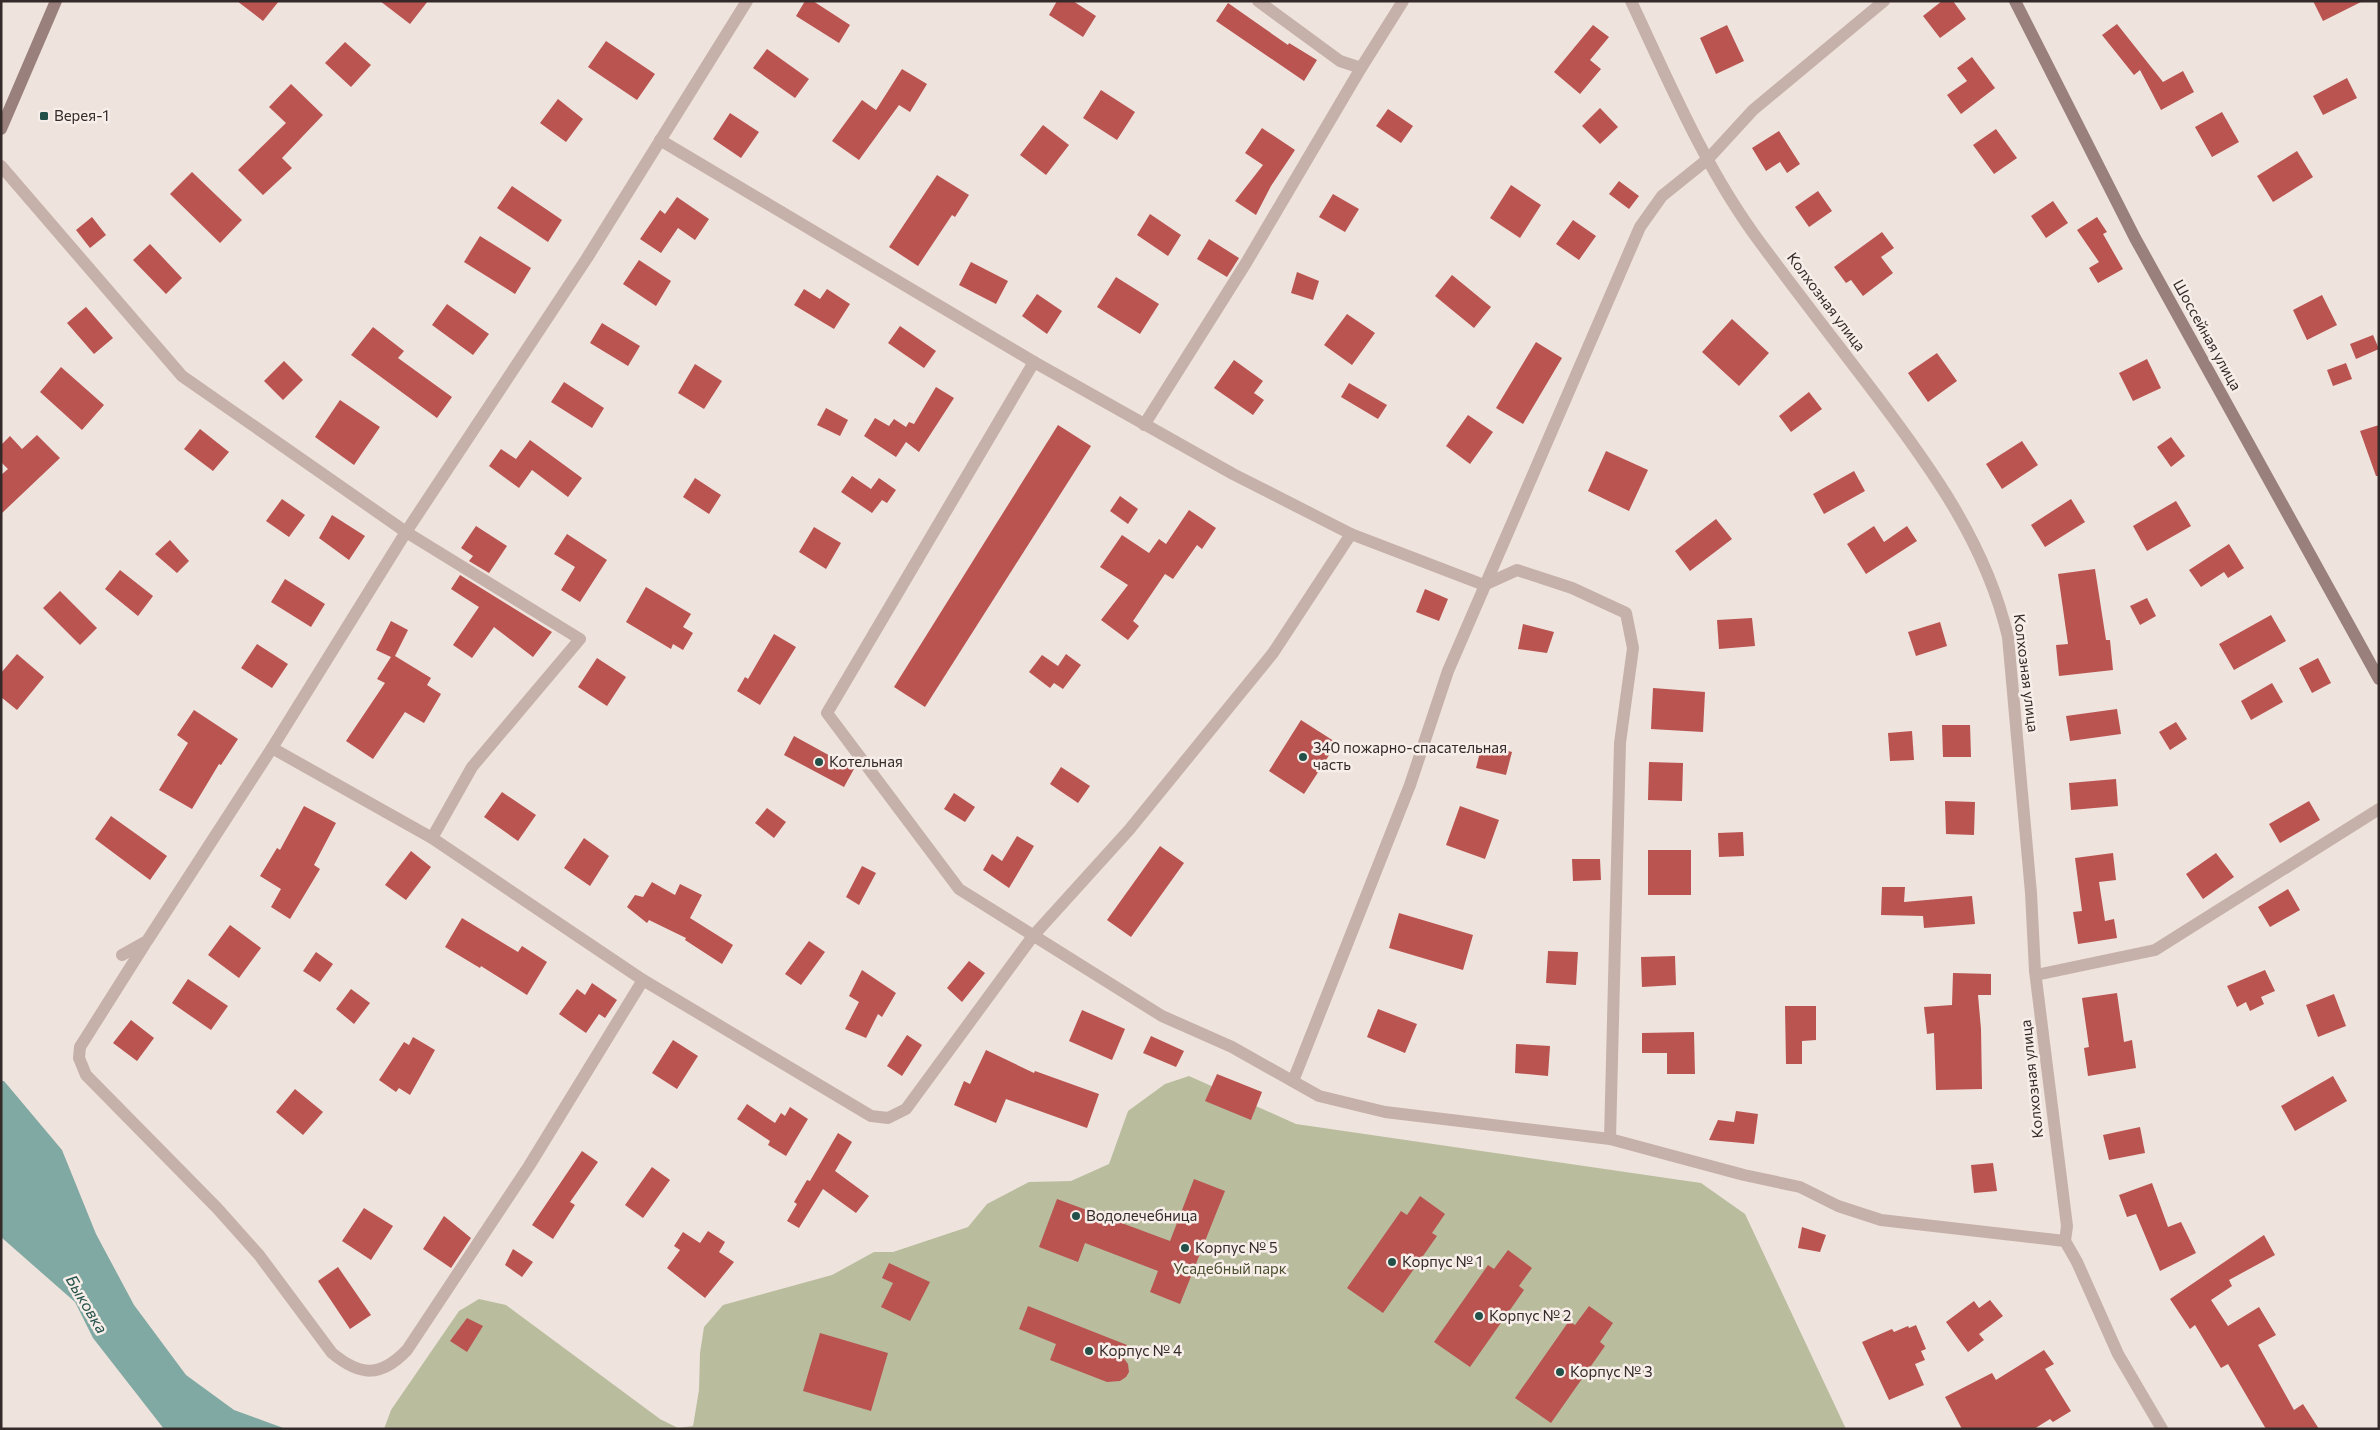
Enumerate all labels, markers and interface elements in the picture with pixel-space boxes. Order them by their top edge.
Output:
place label: Верея-1 [54,106,109,124]
marker: Верея-1 [38,110,50,122]
street label: Колхозная улица [1784,248,1870,354]
street label: Шоссейная улица [2170,276,2246,393]
street label: Колхозная улица [2011,613,2043,733]
place label: 340 пожарно-спасательная часть [1313,738,1507,773]
marker: 340 пожарно-спасательная часть [1297,751,1309,763]
place label: Котельная [829,752,903,770]
marker: Котельная [813,756,825,768]
street label: Колхозная улица [2016,1019,2046,1139]
place label: Водолечебница [1086,1206,1197,1224]
marker: Водолечебница [1070,1210,1082,1222]
place label: Корпус № 5 [1195,1238,1278,1256]
marker: Корпус № 5 [1179,1242,1191,1254]
place label: Корпус № 1 [1402,1252,1482,1270]
marker: Корпус № 1 [1386,1256,1398,1268]
park label: Усадебный парк [1173,1259,1287,1277]
water label: Быковка [63,1271,112,1336]
place label: Корпус № 2 [1489,1306,1571,1324]
marker: Корпус № 2 [1473,1310,1485,1322]
place label: Корпус № 4 [1099,1341,1182,1359]
marker: Корпус № 4 [1083,1345,1095,1357]
place label: Корпус № 3 [1570,1362,1653,1380]
marker: Корпус № 3 [1554,1366,1566,1378]

